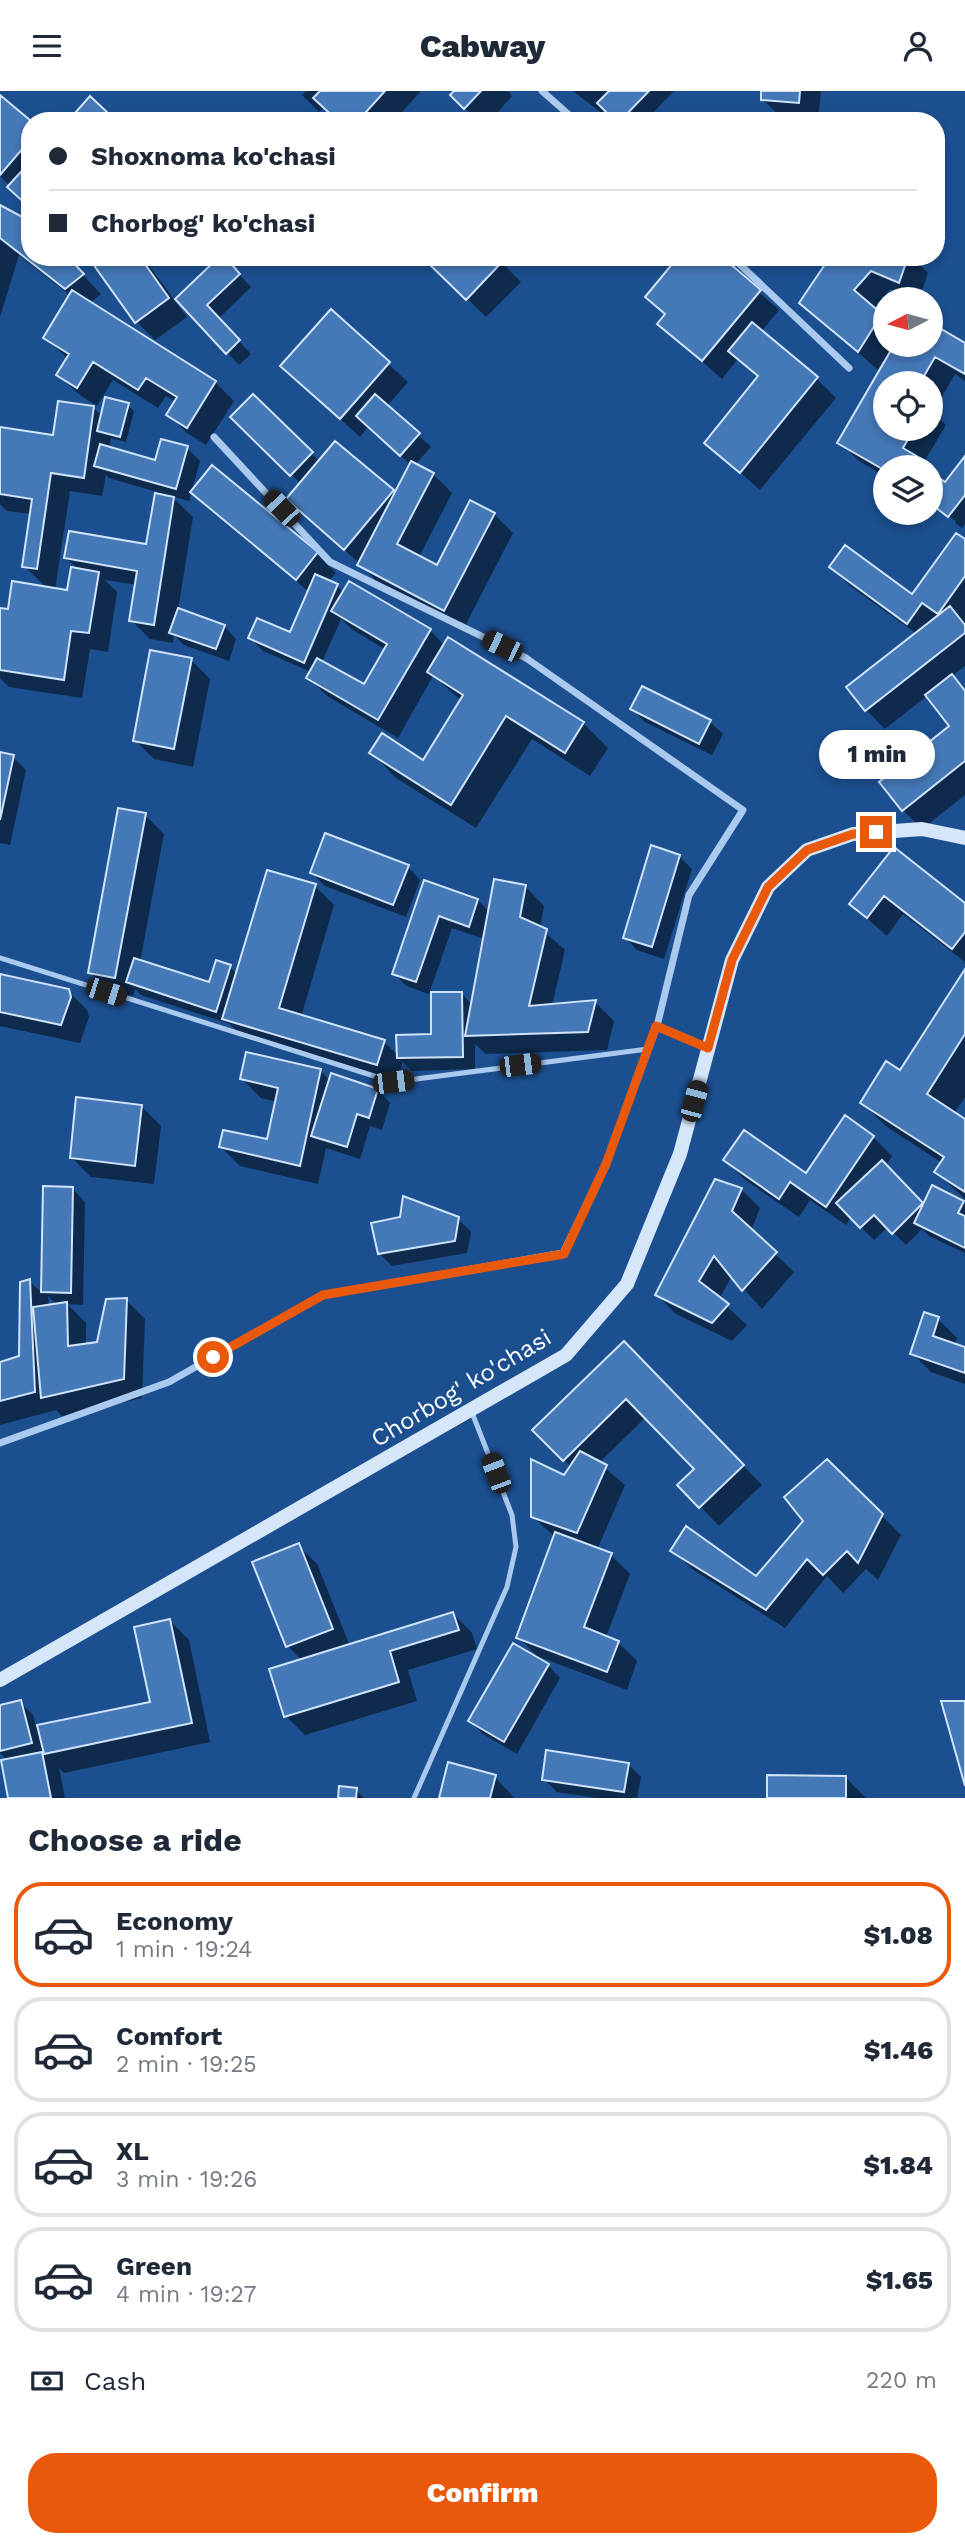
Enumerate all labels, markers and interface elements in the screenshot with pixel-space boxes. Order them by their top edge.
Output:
icon: menu [28,27,66,65]
text: Cabway [420,27,545,65]
icon: person [899,27,937,65]
text: Shoxnoma ko'chasi [91,141,336,171]
text: Chorbog' ko'chasi [91,208,315,238]
north arrow [873,287,943,357]
map controls [873,287,943,525]
button: locate [873,371,943,441]
button: layers [873,455,943,525]
car [259,486,304,530]
car [479,627,526,665]
callout: 1 min [818,731,934,779]
text: 1 min [847,741,907,768]
route end [860,816,892,848]
car [83,976,130,1008]
car [498,1052,543,1078]
car [371,1069,416,1095]
car [679,1078,710,1124]
street label: Chorbog' ko'chasi [366,1323,556,1453]
route start [197,1341,229,1373]
car [479,1450,514,1496]
text: Choose a ride [28,1821,242,1859]
icon: car [32,1903,95,1966]
text: Economy [116,1906,233,1936]
text: $1.08 [864,1920,933,1950]
text: 1 min · 19:24 [116,1936,252,1963]
icon: car [32,2018,95,2081]
text: Comfort [116,2021,222,2051]
text: $1.46 [864,2035,933,2065]
text: 2 min · 19:25 [116,2051,257,2078]
icon: car [32,2133,95,2196]
text: XL [116,2136,149,2166]
text: $1.84 [863,2150,933,2180]
text: 3 min · 19:26 [116,2166,257,2193]
icon: car [32,2248,95,2311]
text: Green [116,2251,192,2281]
text: $1.65 [866,2265,933,2295]
text: 4 min · 19:27 [116,2281,256,2308]
icon: cash [28,2362,66,2400]
text: Cash [84,2366,146,2396]
text: 220 m [866,2367,937,2394]
button: Confirm [28,2453,937,2533]

